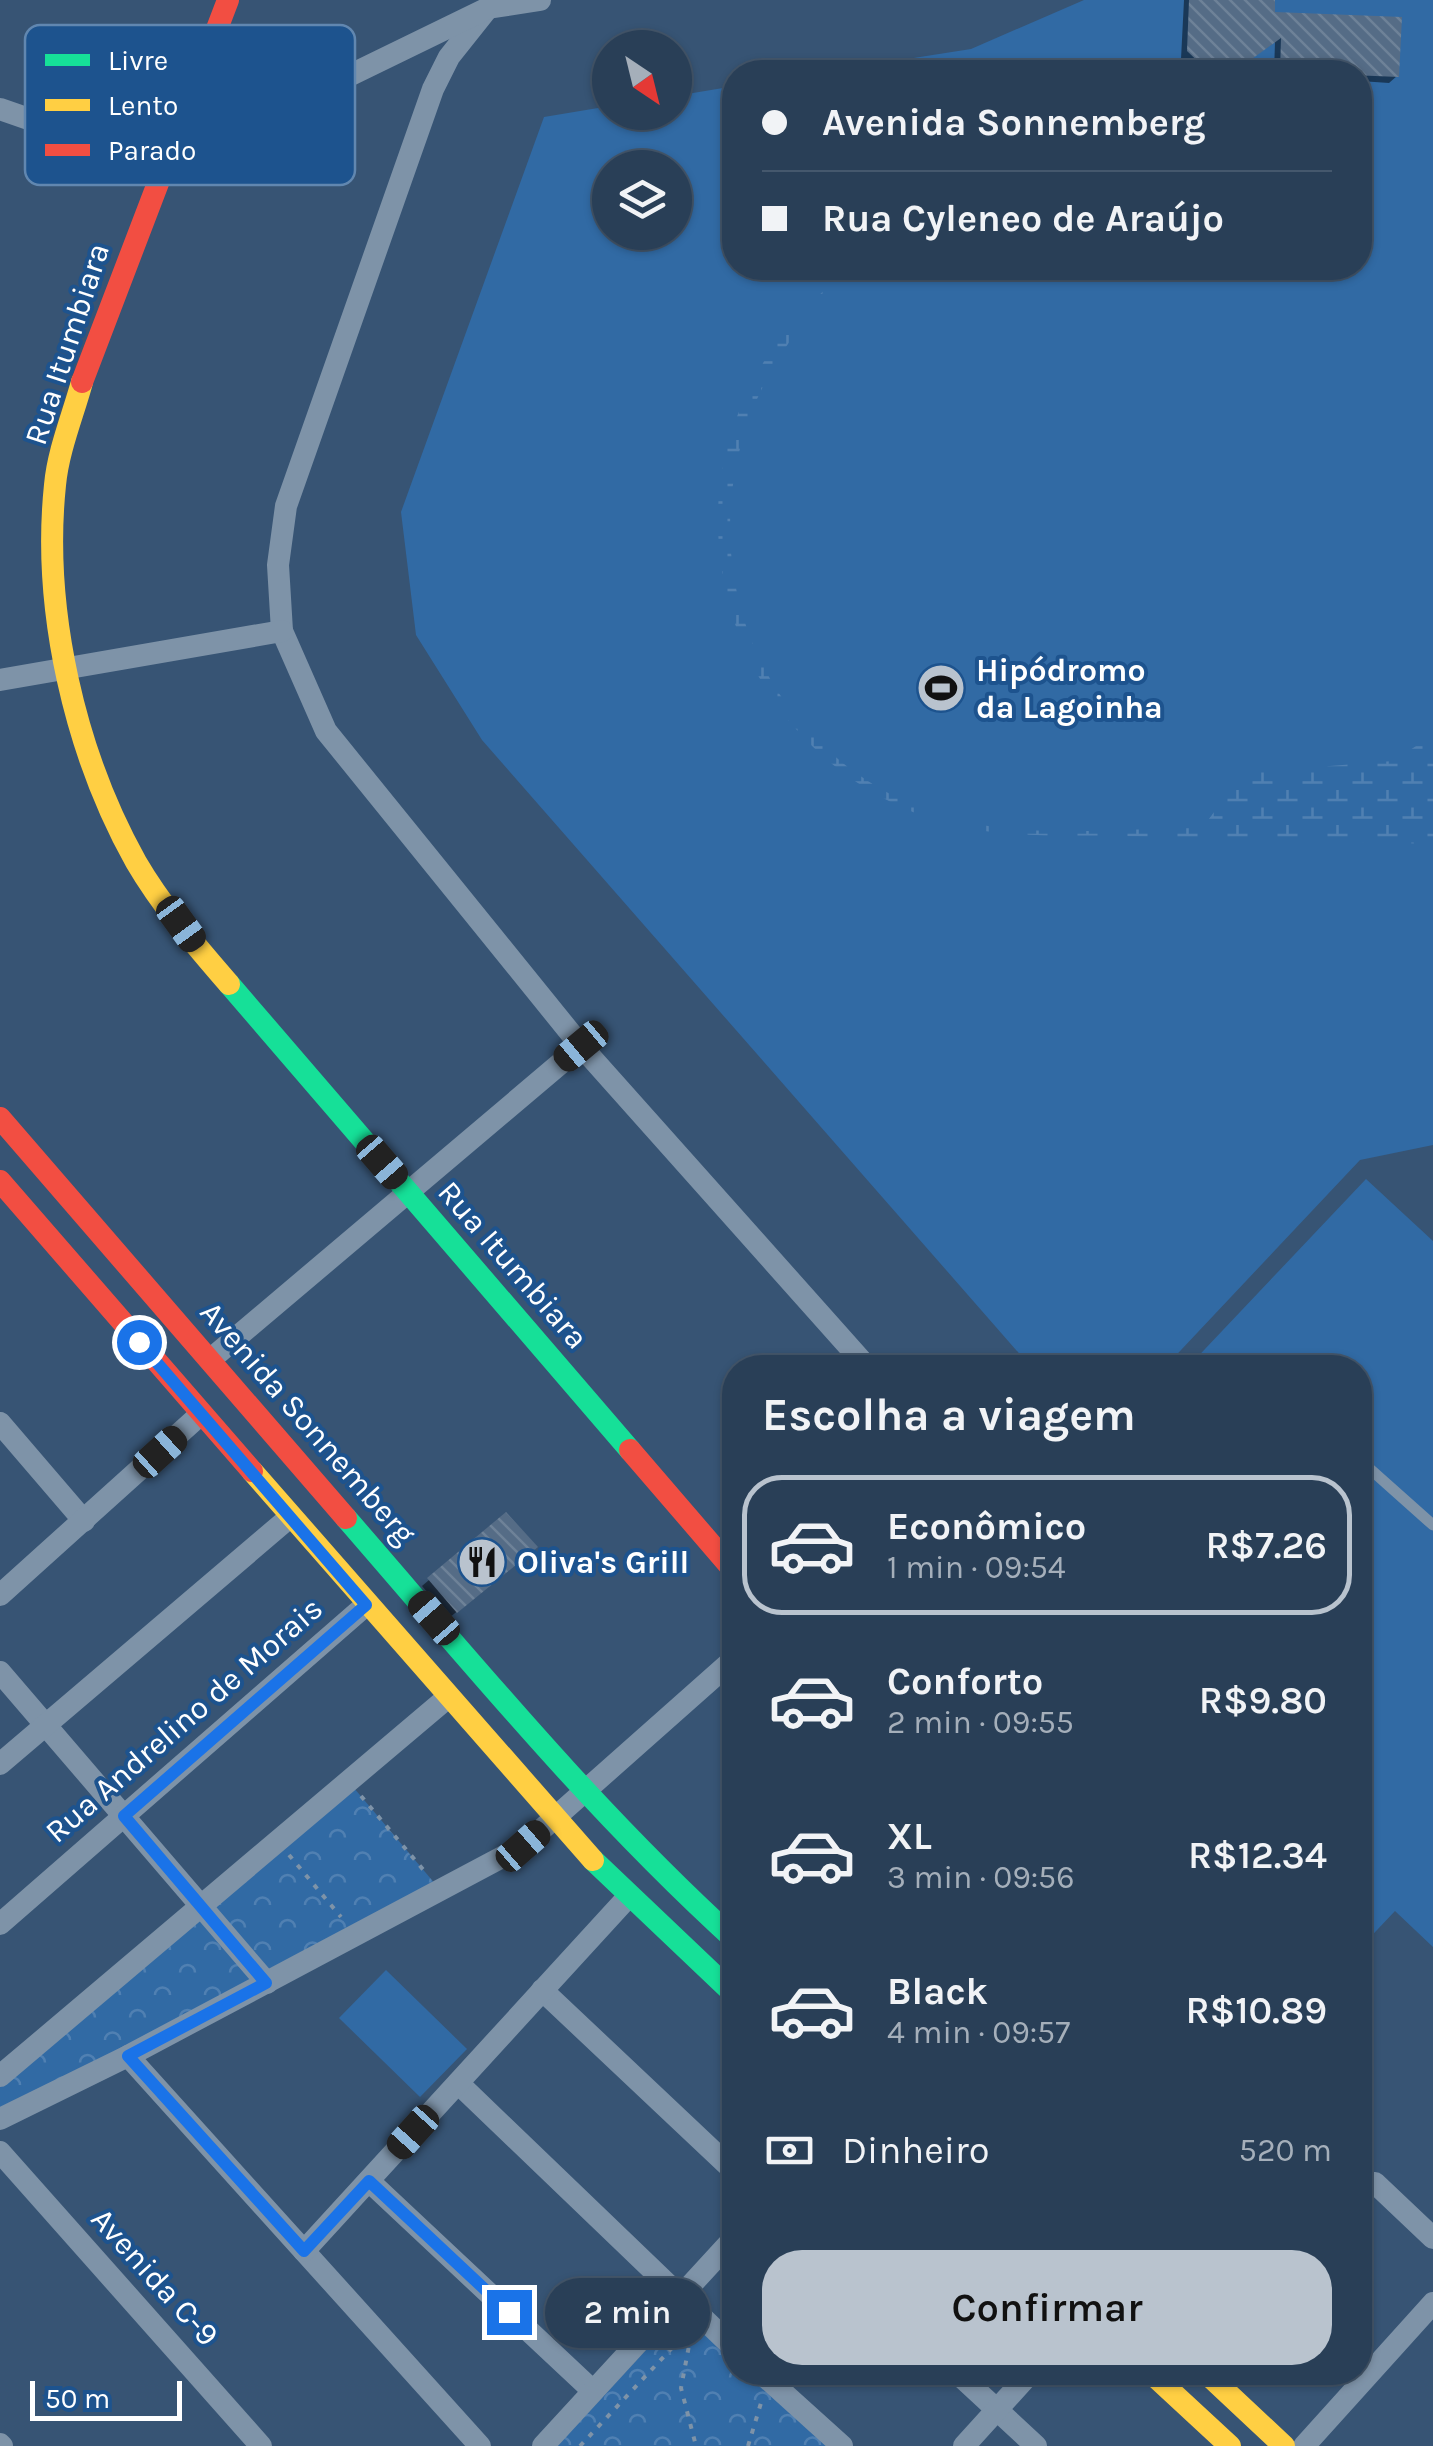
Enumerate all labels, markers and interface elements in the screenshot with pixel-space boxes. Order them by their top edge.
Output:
legend [25,25,355,185]
north arrow [592,30,692,130]
map controls [592,30,692,250]
text: Livre [108,44,168,77]
text: Lento [108,89,178,122]
text: Avenida Sonnemberg [822,100,1206,145]
text: Parado [108,134,196,167]
button: layers [592,150,692,250]
text: Rua Cyleneo de Araújo [822,196,1224,241]
street label: Rua Itumbiara [17,239,117,449]
place label: Hipódromo da Lagoinha [976,652,1163,726]
sports icon: Hipódromo da Lagoinha [915,662,967,714]
car [151,891,211,957]
car [548,1015,614,1077]
car [351,1130,413,1194]
street label: Rua Itumbiara [430,1174,596,1356]
street label: Avenida Sonnemberg [192,1294,424,1552]
route start [117,1320,162,1365]
text: Escolha a viagem [762,1389,1136,1441]
car [128,1421,192,1483]
icon: car [767,1500,857,1590]
text: Econômico [887,1504,1086,1549]
text: R$7.26 [1205,1523,1327,1568]
restaurant icon: Oliva's Grill [456,1536,508,1588]
place label: Oliva's Grill [517,1544,689,1581]
text: 1 min · 09:54 [887,1549,1066,1586]
car [403,1586,465,1650]
street label: Rua Andrelino de Morais [38,1590,330,1850]
icon: car [767,1655,857,1745]
text: Conforto [887,1659,1043,1704]
text: R$9.80 [1199,1678,1327,1723]
text: 2 min · 09:55 [887,1704,1074,1741]
icon: car [767,1810,857,1900]
text: XL [887,1814,932,1859]
car [491,1815,555,1877]
text: R$12.34 [1188,1833,1327,1878]
text: 3 min · 09:56 [887,1859,1075,1896]
icon: car [767,1965,857,2055]
text: Black [887,1969,988,2014]
text: R$10.89 [1186,1988,1327,2033]
text: 4 min · 09:57 [887,2014,1070,2051]
car [382,2100,444,2164]
icon: cash [762,2123,817,2178]
text: Dinheiro [842,2128,990,2173]
text: 520 m [1239,2132,1332,2169]
street label: Avenida C-9 [84,2201,226,2353]
button: Confirmar [762,2250,1332,2365]
callout: 2 min [544,2277,709,2347]
route end [487,2290,532,2335]
text: 2 min [584,2294,671,2331]
scale bar [30,2376,182,2420]
text: 50 m [45,2382,110,2415]

